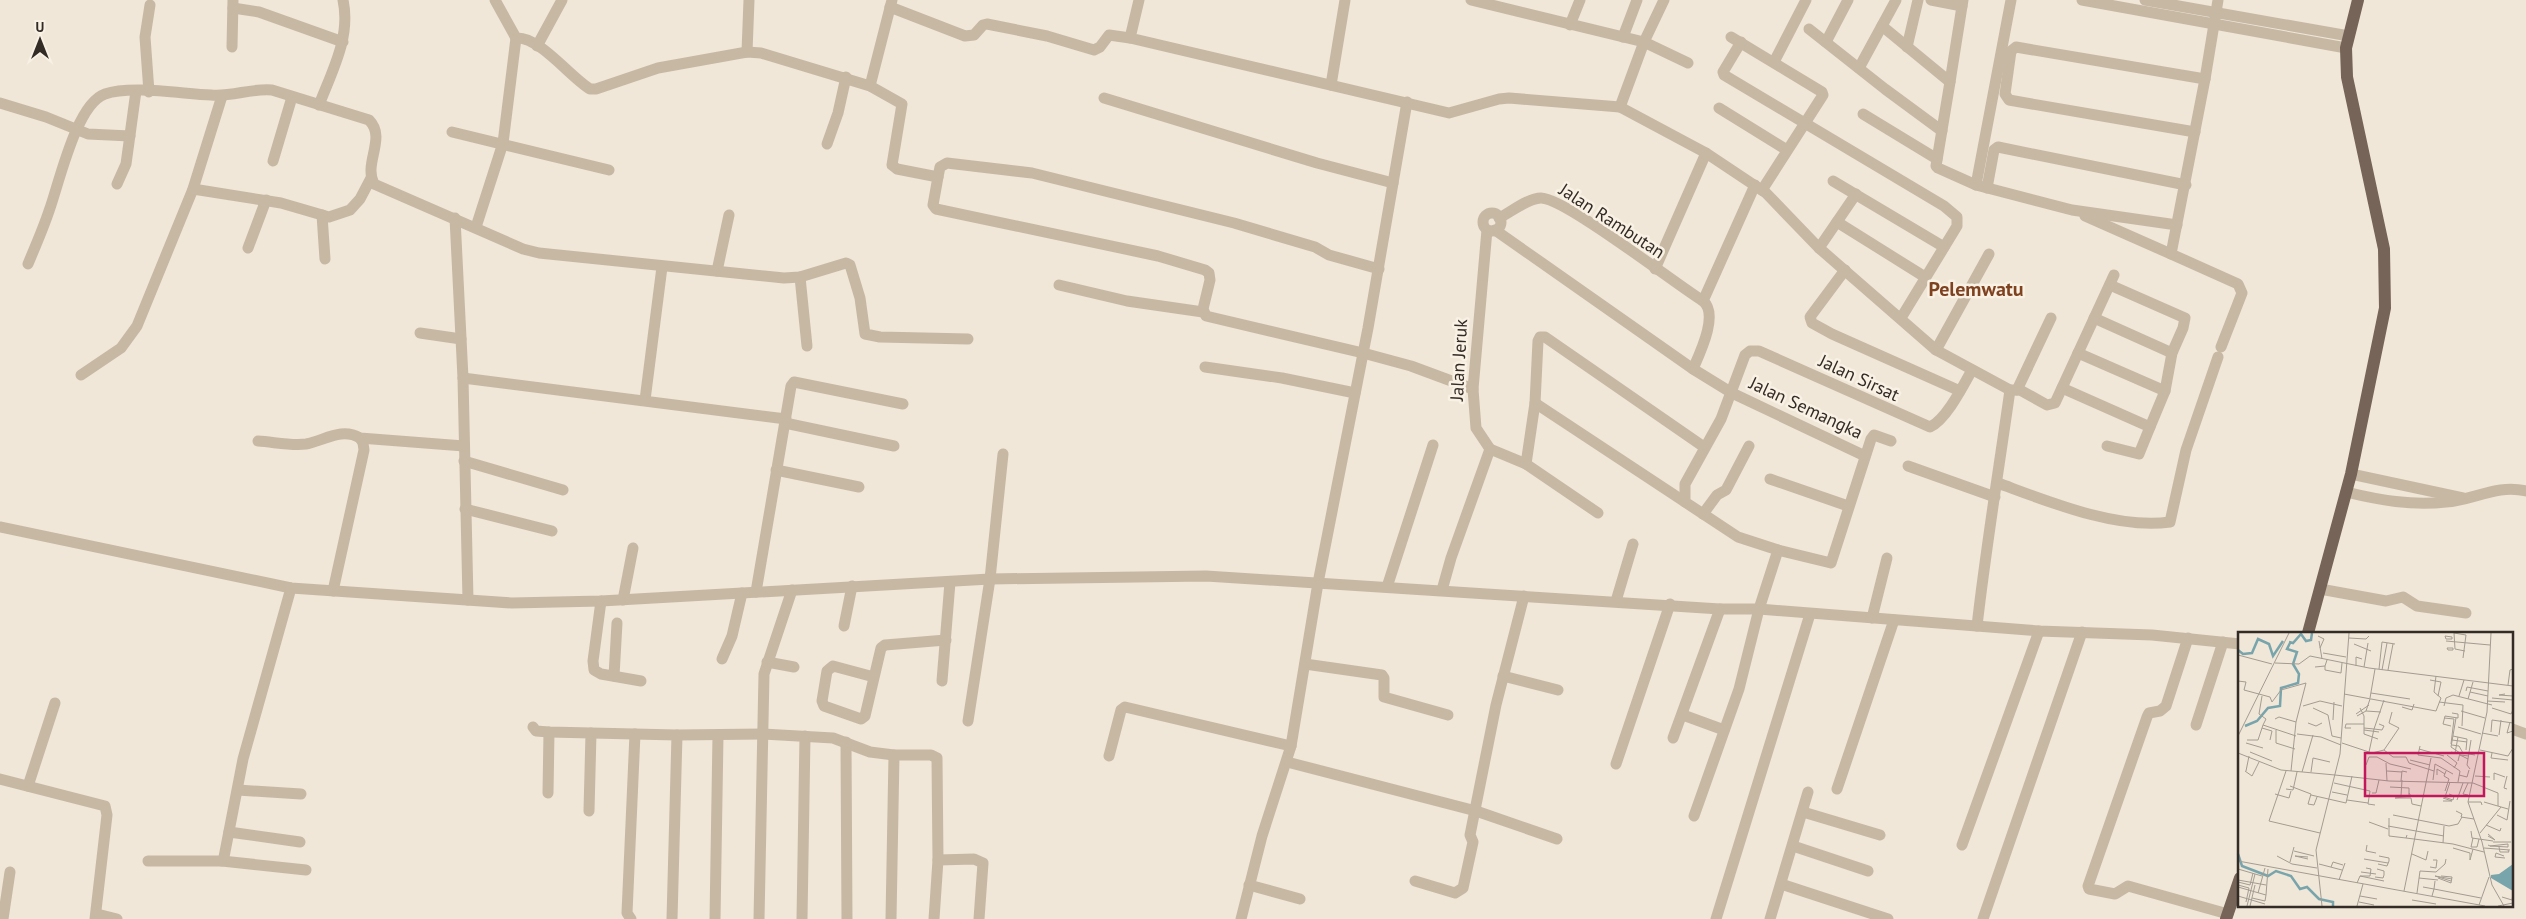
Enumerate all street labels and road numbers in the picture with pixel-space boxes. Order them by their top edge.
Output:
street label: Jalan Rambutan [1554,177,1669,263]
street label: Jalan Jeruk [1445,318,1472,402]
street label: Jalan Sirsat [1814,349,1903,406]
street label: Jalan Semangka [1745,371,1866,444]

